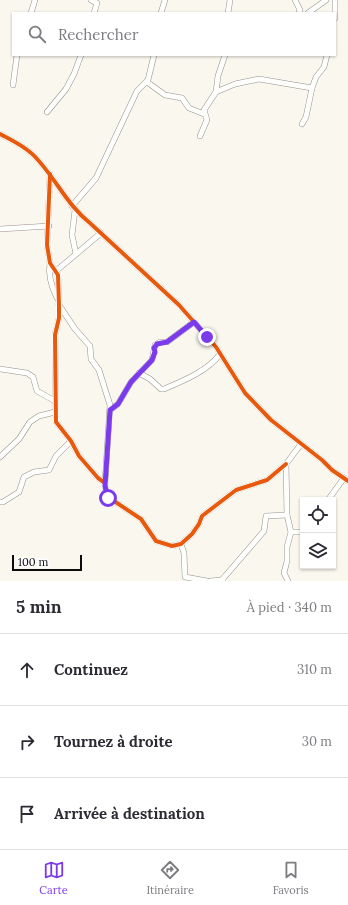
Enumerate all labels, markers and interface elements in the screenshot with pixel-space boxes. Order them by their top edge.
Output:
search box [12,12,336,56]
icon: search [26,23,48,45]
text: Rechercher [58,25,138,44]
route end [198,328,216,346]
route start [99,489,117,507]
map controls [300,497,336,569]
button: locate [300,497,336,533]
button: layers [300,533,336,569]
scale bar [12,553,82,572]
text: 100 m [18,555,48,569]
text: 5 min [16,596,62,618]
text: À pied · 340 m [247,599,332,616]
icon: ahead [16,659,38,681]
text: Continuez [54,660,128,679]
text: 310 m [297,661,332,678]
icon: right [16,731,38,753]
text: Tournez à droite [54,732,173,751]
text: 30 m [302,733,332,750]
icon: arrive [16,803,38,825]
text: Arrivée à destination [54,804,205,823]
tab: Carte [39,859,68,897]
tab: Itinéraire [146,859,194,897]
tab: Favoris [273,859,309,897]

